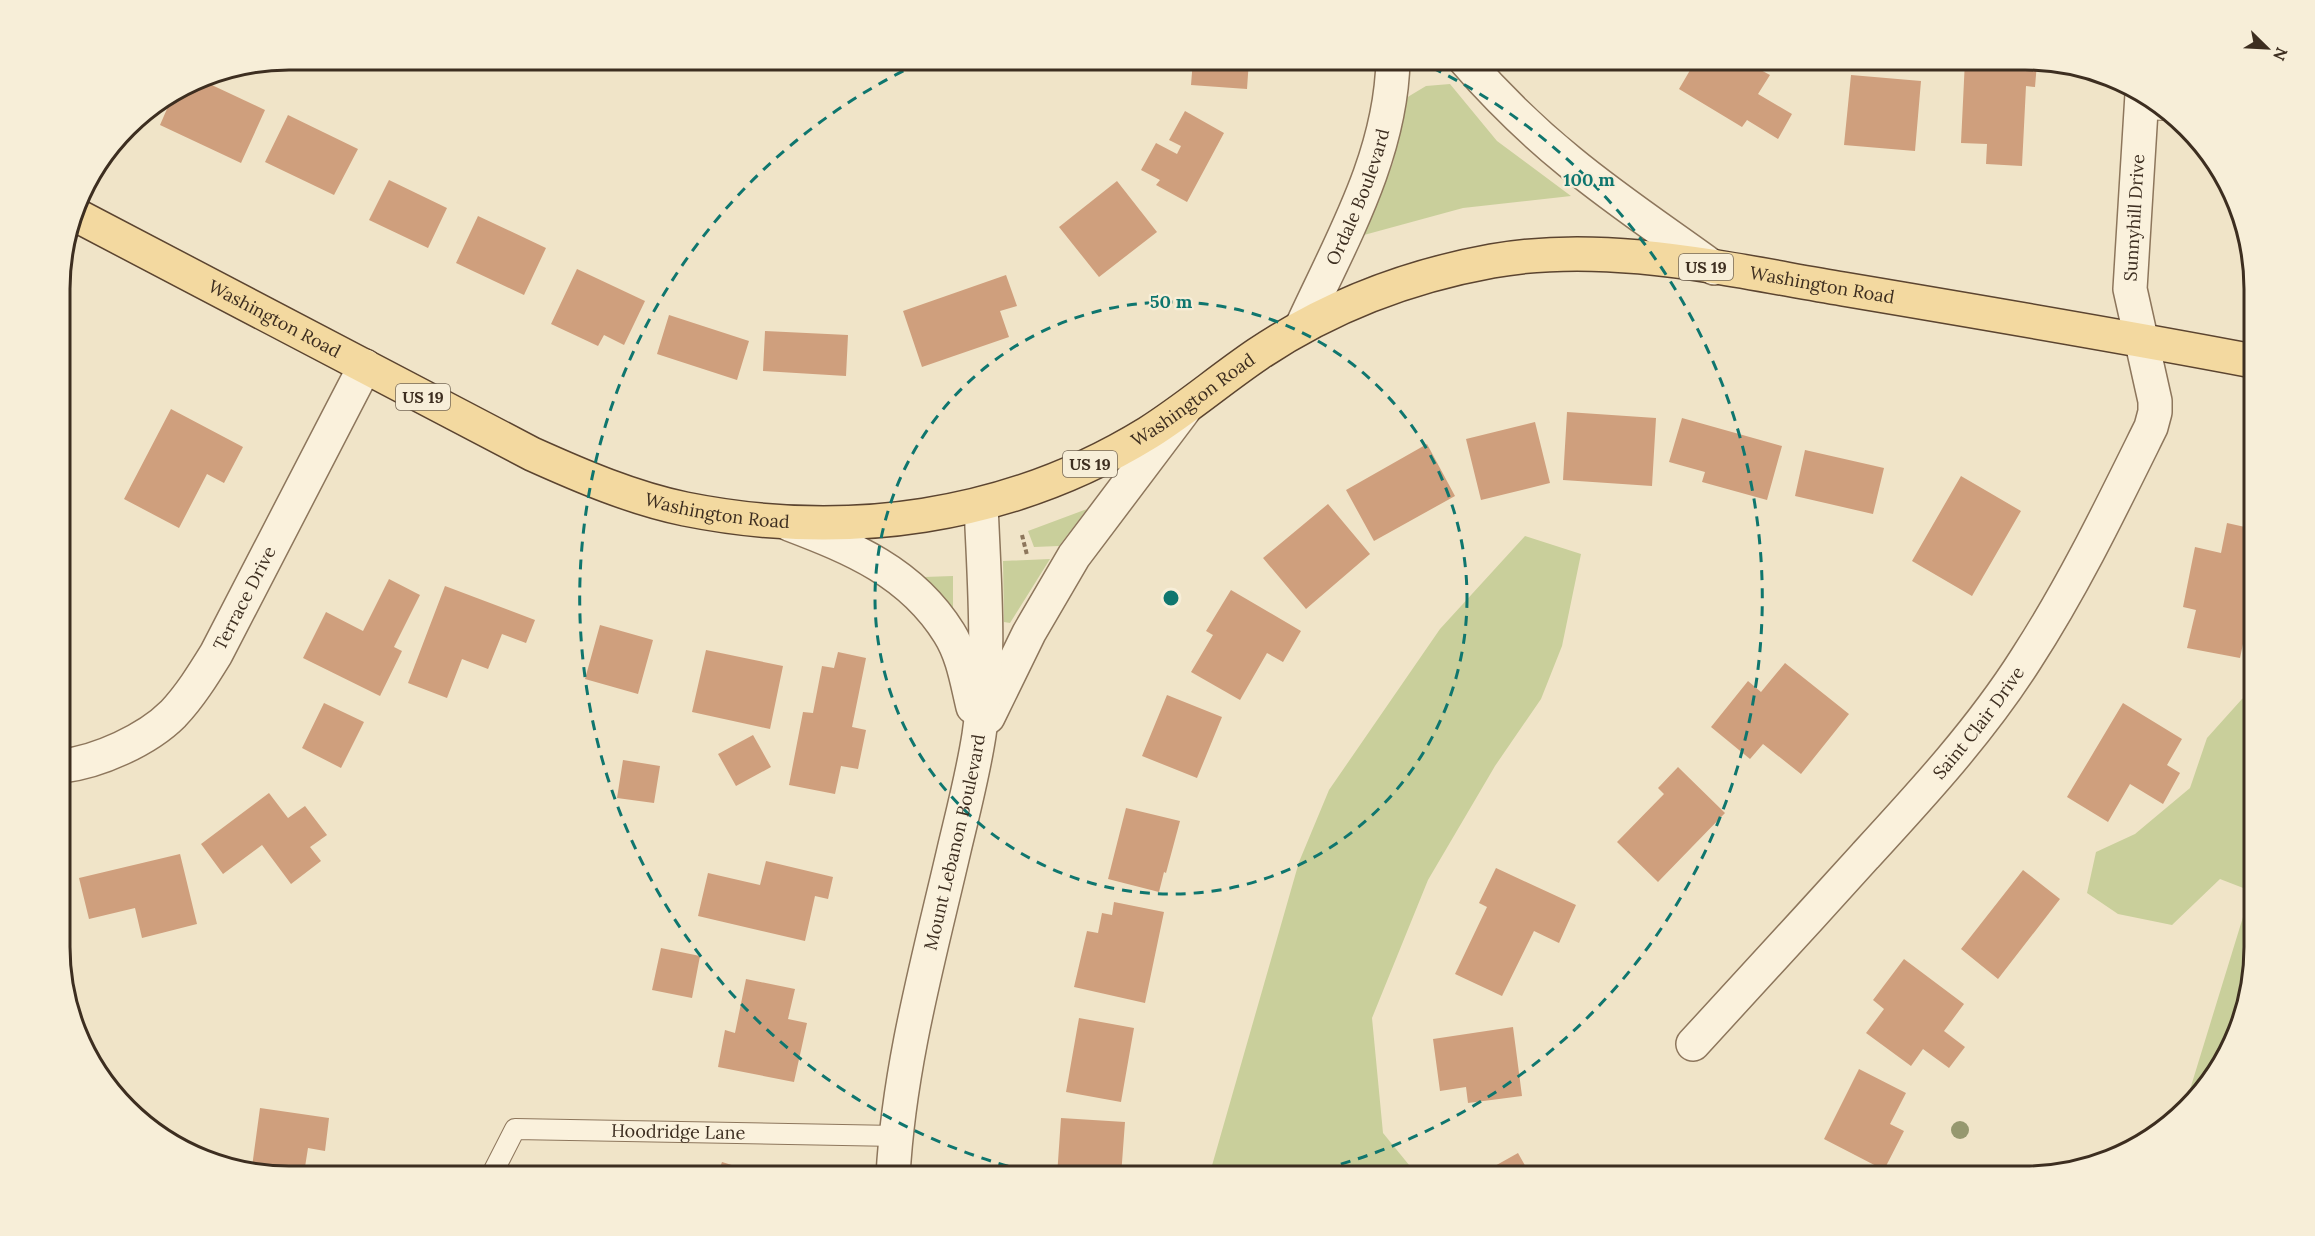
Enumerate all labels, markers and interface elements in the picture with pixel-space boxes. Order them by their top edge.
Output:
north arrow [2237,18,2297,78]
text: N [2269,44,2292,64]
street label: Ordale Boulevard [1321,126,1394,269]
street label: Sunnyhill Drive [2118,153,2149,282]
text: 100 m [1563,168,1615,191]
road number: US 19 [1679,254,1733,280]
street label: Washington Road [1748,261,1897,309]
street label: Washington Road [204,274,345,363]
text: 50 m [1150,290,1193,313]
street label: Washington Road [1127,348,1259,451]
road number: US 19 [396,384,450,410]
road number: US 19 [1063,451,1117,477]
street label: Washington Road [642,487,791,533]
street label: Terrace Drive [208,542,281,654]
centre of rings [1161,588,1181,608]
street label: Saint Clair Drive [1928,662,2029,784]
street label: Mount Lebanon Boulevard [919,732,990,952]
street label: Hoodridge Lane [611,1119,746,1144]

